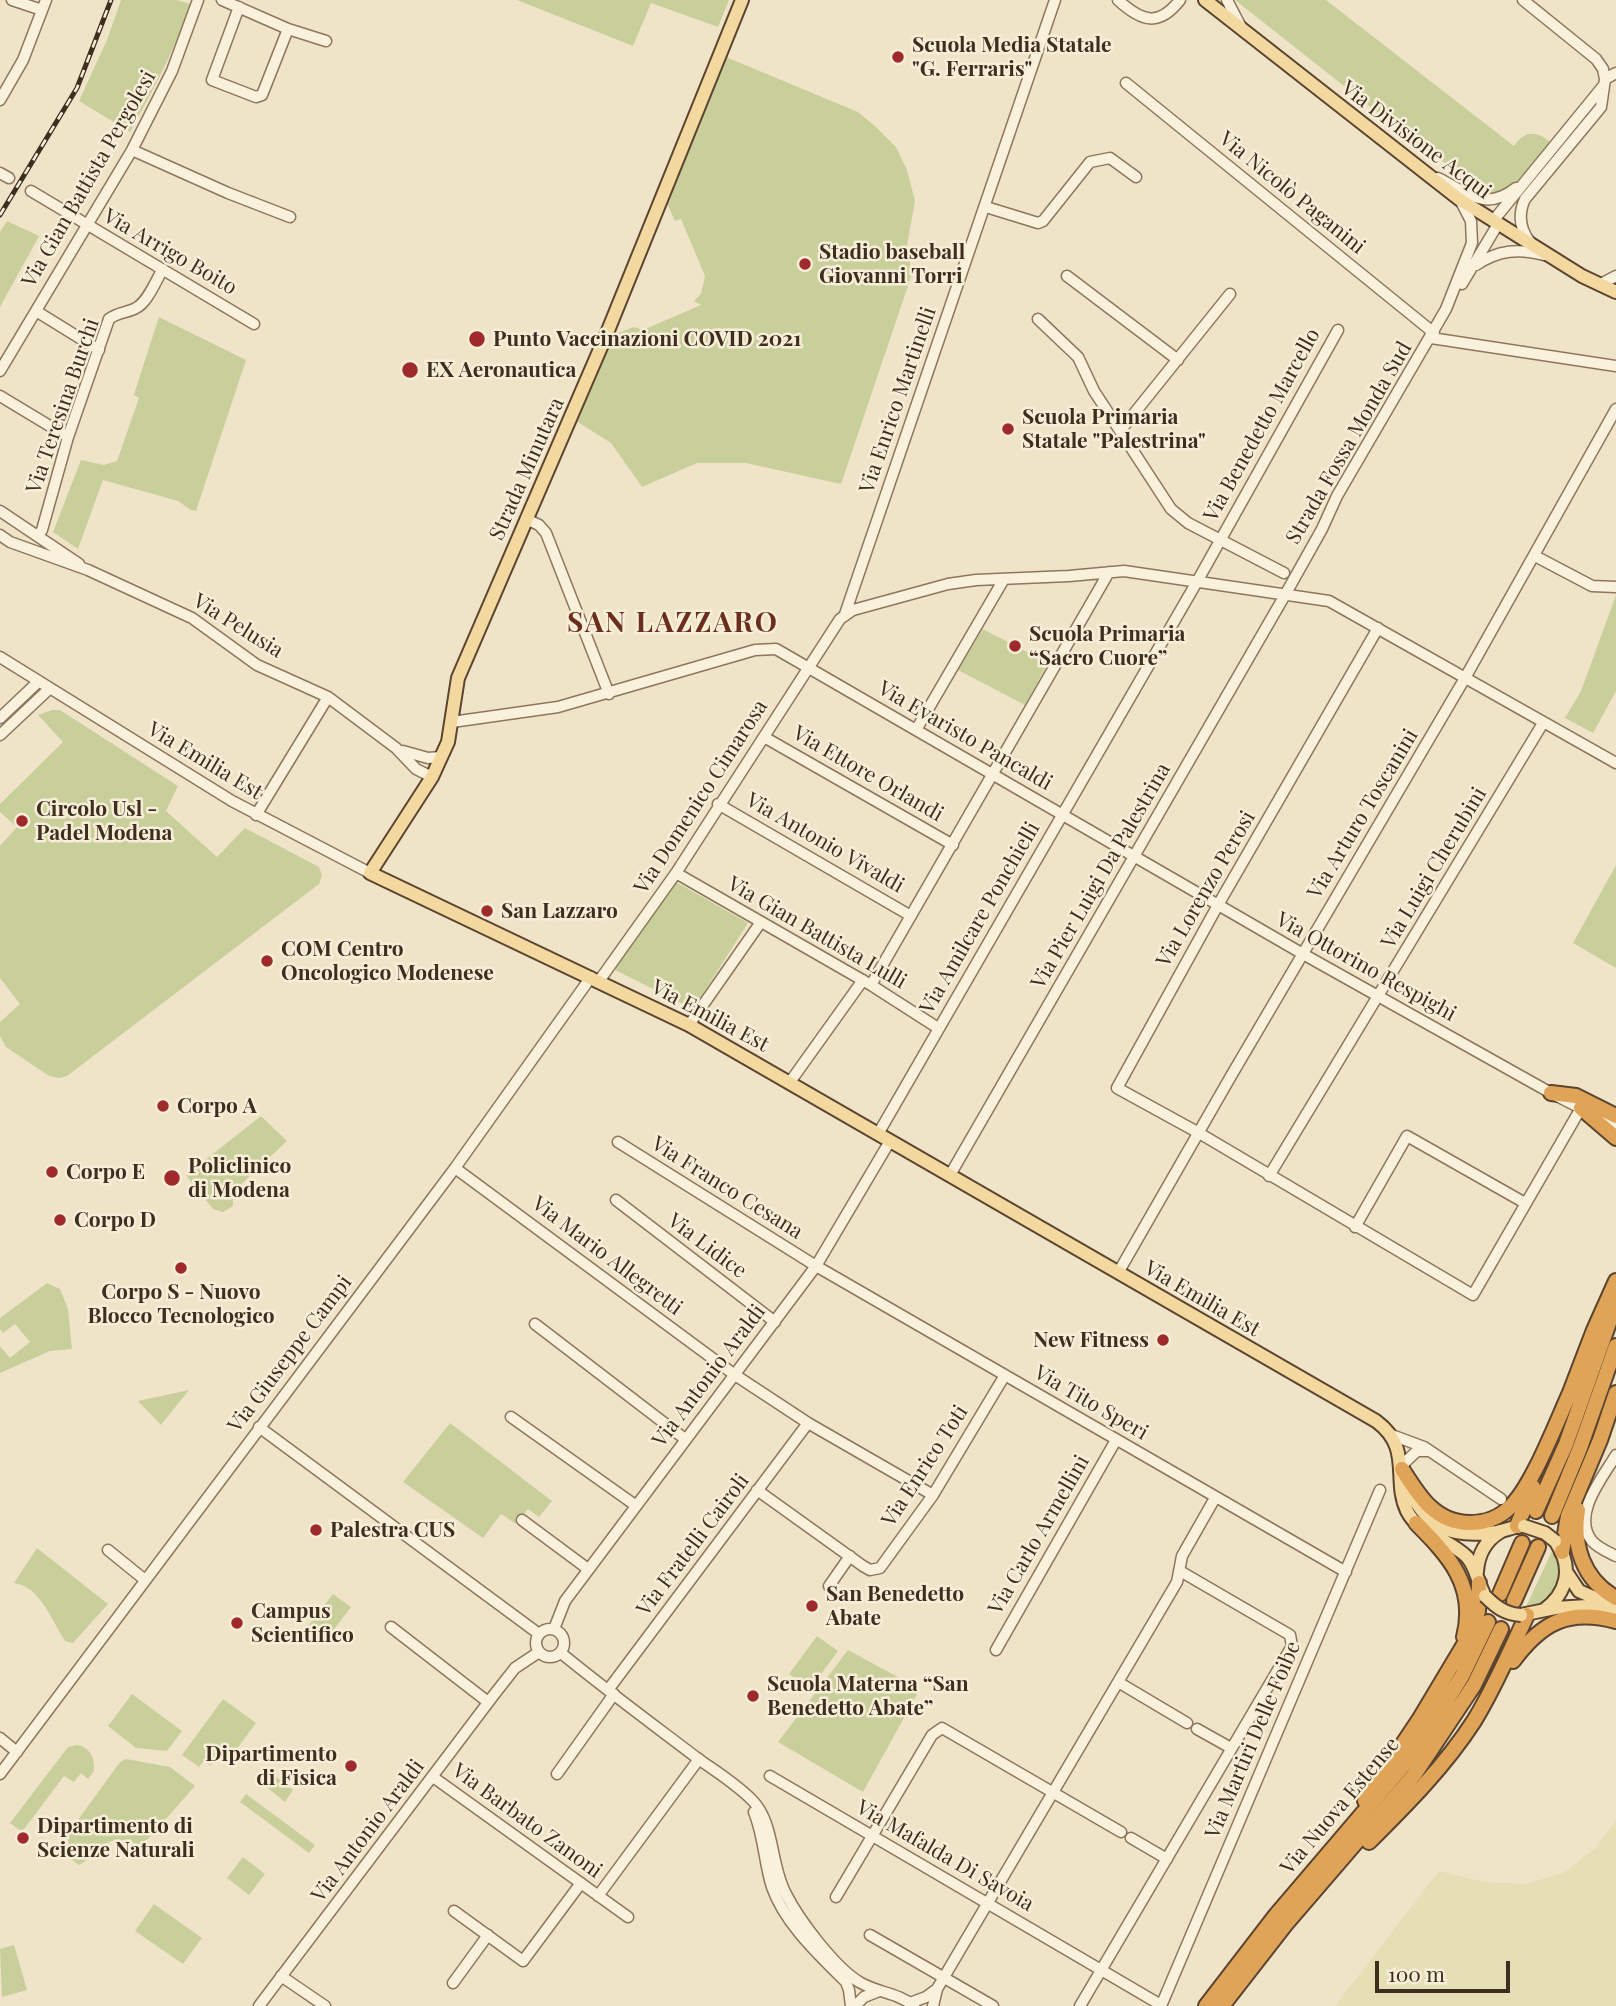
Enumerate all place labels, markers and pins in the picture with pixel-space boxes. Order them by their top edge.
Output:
place label: Scuola Media Statale "G. Ferraris" [912,32,1112,82]
marker: Scuola Media Statale "G. Ferraris" [890,49,906,65]
place label: Stadio baseball Giovanni Torri [819,239,965,289]
marker: Stadio baseball Giovanni Torri [797,256,813,272]
place label: Punto Vaccinazioni COVID 2021 [493,326,801,352]
marker: Punto Vaccinazioni COVID 2021 [467,329,487,349]
place label: EX Aeronautica [426,357,576,383]
marker: EX Aeronautica [400,360,420,380]
place label: Scuola Primaria Statale "Palestrina" [1022,404,1206,454]
marker: Scuola Primaria Statale "Palestrina" [1000,421,1016,437]
place label: Scuola Primaria “Sacro Cuore” [1029,621,1185,671]
marker: Scuola Primaria “Sacro Cuore” [1007,638,1023,654]
place label: Circolo Usl - Padel Modena [36,796,172,846]
marker: Circolo Usl - Padel Modena [14,813,30,829]
place label: San Lazzaro [501,898,618,924]
marker: San Lazzaro [479,903,495,919]
place label: COM Centro Oncologico Modenese [281,936,494,986]
marker: COM Centro Oncologico Modenese [259,953,275,969]
place label: Corpo A [177,1093,257,1119]
marker: Corpo A [155,1098,171,1114]
place label: Policlinico di Modena [188,1153,291,1203]
place label: Corpo E [66,1159,145,1185]
marker: Corpo E [44,1164,60,1180]
marker: Policlinico di Modena [162,1168,182,1188]
place label: Corpo D [74,1207,156,1233]
marker: Corpo D [52,1212,68,1228]
marker: Corpo S - Nuovo Blocco Tecnologico [173,1260,189,1276]
place label: Corpo S - Nuovo Blocco Tecnologico [87,1279,275,1329]
place label: New Fitness [1033,1327,1149,1353]
marker: New Fitness [1155,1332,1171,1348]
place label: Palestra CUS [330,1517,455,1543]
marker: Palestra CUS [308,1522,324,1538]
place label: San Benedetto Abate [826,1581,964,1631]
place label: Campus Scientifico [251,1598,354,1648]
marker: San Benedetto Abate [804,1598,820,1614]
marker: Campus Scientifico [229,1615,245,1631]
place label: Scuola Materna “San Benedetto Abate” [767,1671,969,1721]
marker: Scuola Materna “San Benedetto Abate” [745,1688,761,1704]
place label: Dipartimento di Fisica [205,1741,337,1791]
marker: Dipartimento di Fisica [343,1758,359,1774]
place label: Dipartimento di Scienze Naturali [37,1813,195,1863]
marker: Dipartimento di Scienze Naturali [15,1830,31,1846]

